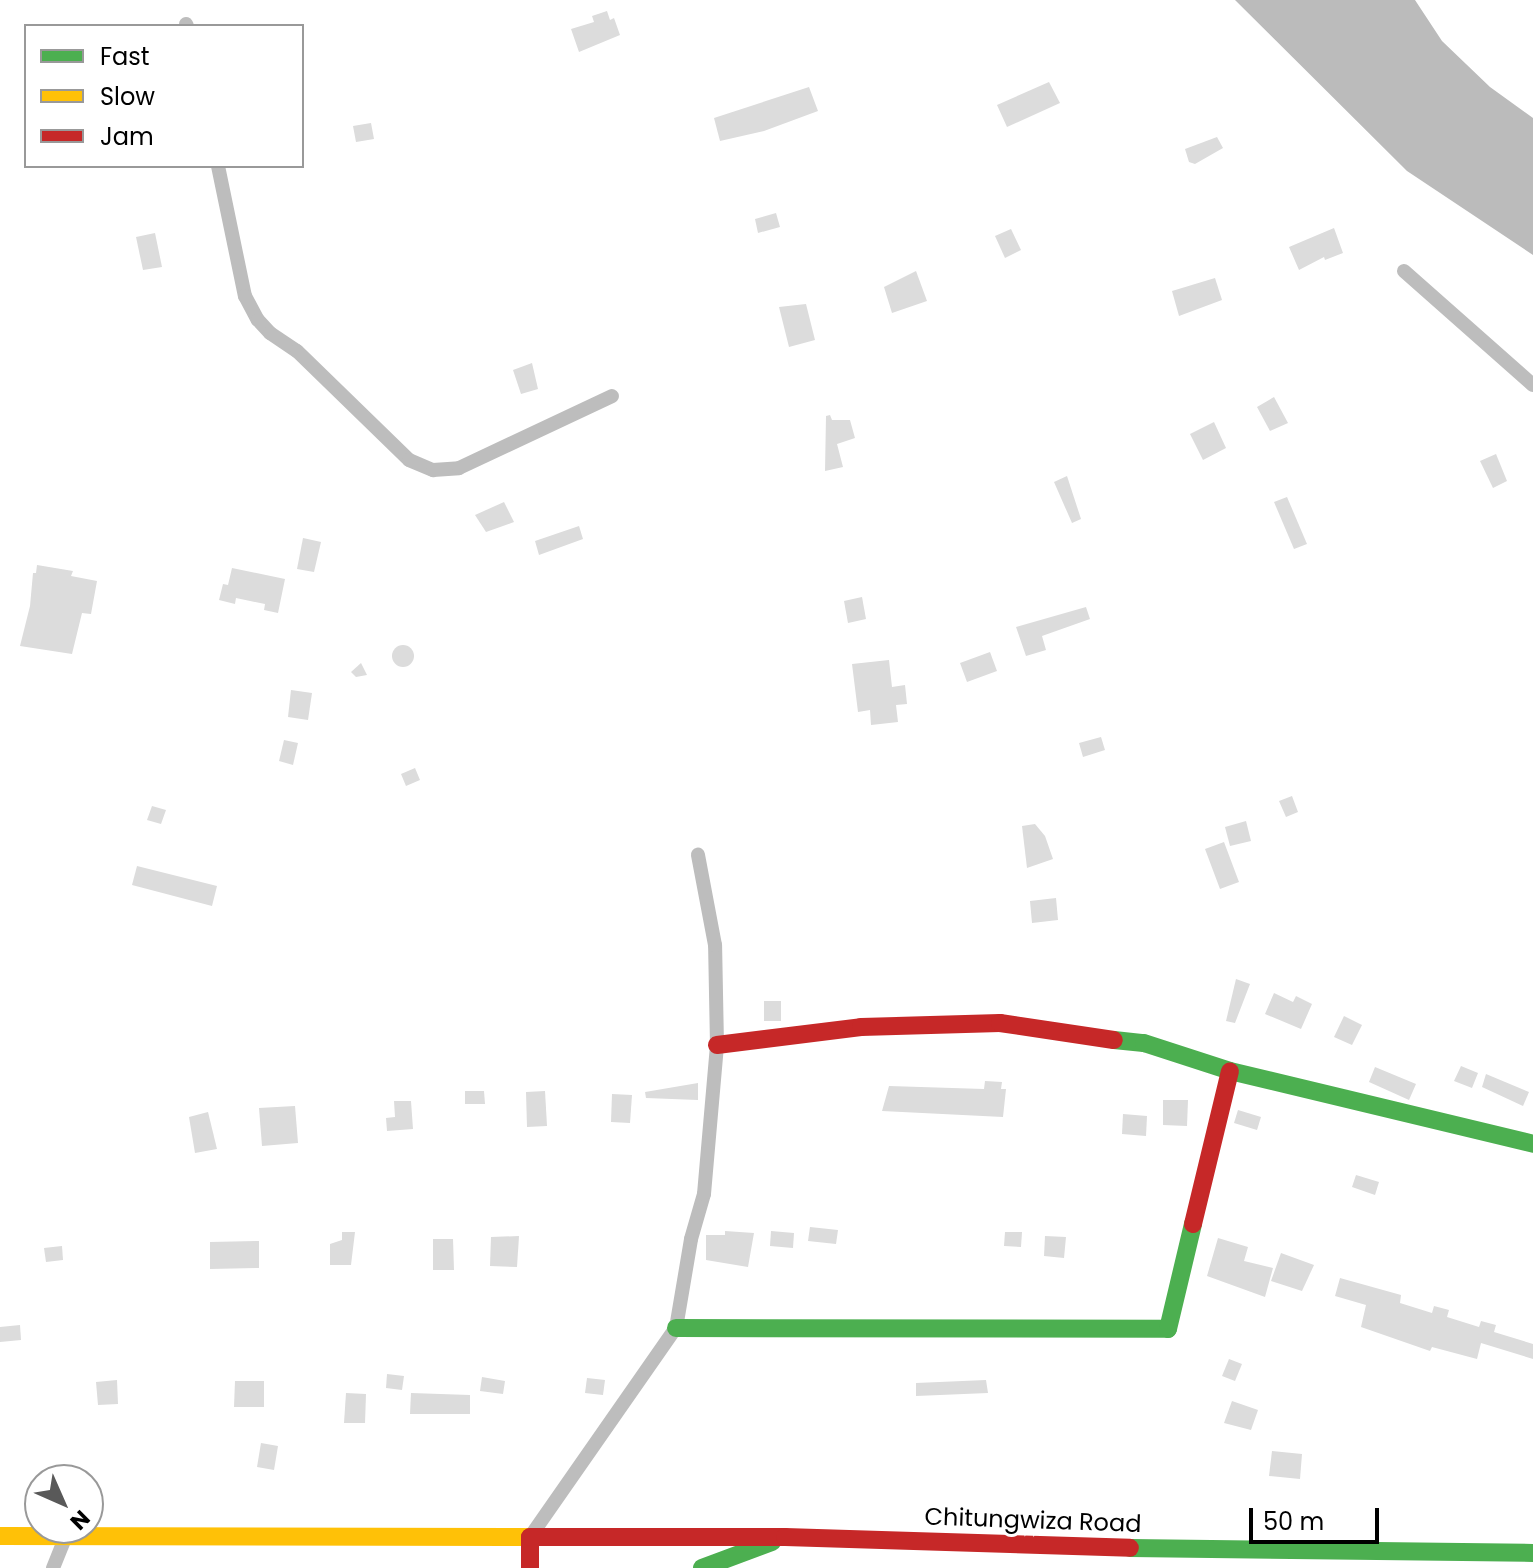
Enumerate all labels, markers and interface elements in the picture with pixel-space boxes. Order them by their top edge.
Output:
legend [24,24,304,168]
text: Fast [100,40,150,73]
text: Slow [100,80,155,113]
text: Jam [100,120,154,153]
north arrow [24,1464,104,1544]
scale bar [1253,1492,1383,1542]
street label: Chitungwiza Road [924,1502,1142,1538]
text: N [63,1503,97,1537]
text: 50 m [1263,1505,1324,1538]

